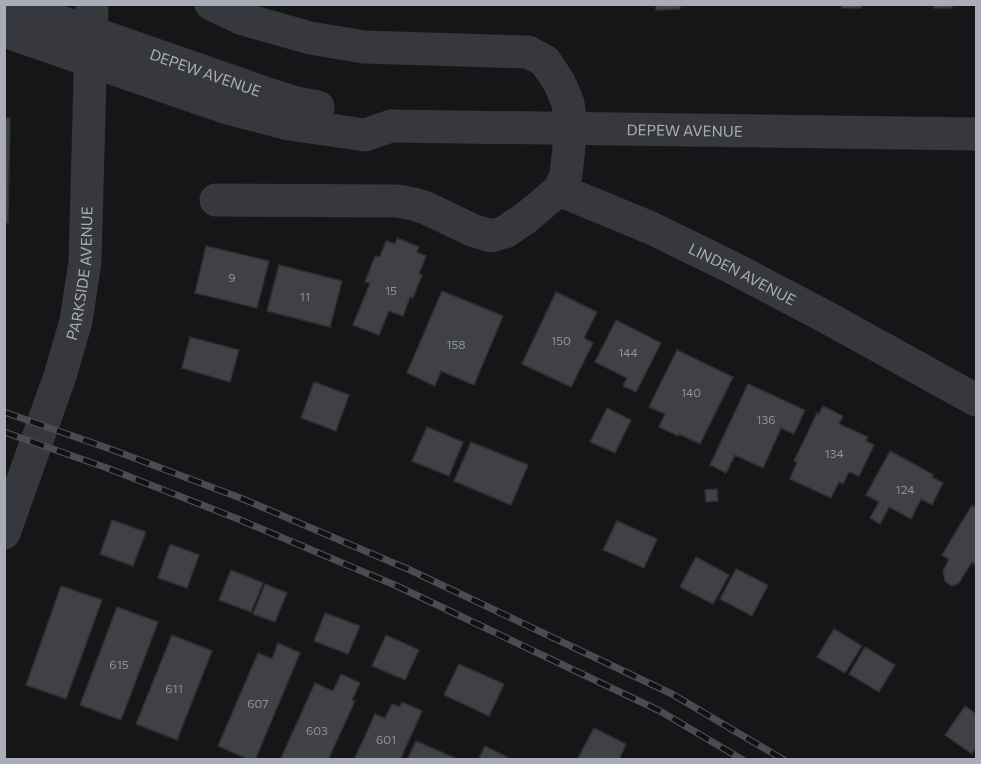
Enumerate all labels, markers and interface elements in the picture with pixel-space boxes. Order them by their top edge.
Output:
street label: DEPEW AVENUE [148,45,263,100]
street label: DEPEW AVENUE [627,120,743,140]
street label: PARKSIDE AVENUE [62,206,96,342]
street label: LINDEN AVENUE [686,239,799,309]
house number: 9 [228,270,236,284]
house number: 15 [385,283,397,297]
house number: 11 [300,289,310,303]
house number: 150 [551,333,571,347]
house number: 158 [446,337,466,351]
house number: 144 [618,345,638,359]
house number: 140 [681,385,701,399]
house number: 136 [756,412,776,426]
house number: 134 [824,446,844,460]
house number: 124 [896,482,914,496]
house number: 615 [109,657,129,671]
house number: 611 [165,681,183,695]
house number: 607 [247,696,269,710]
house number: 603 [306,723,328,737]
house number: 601 [376,732,396,746]

